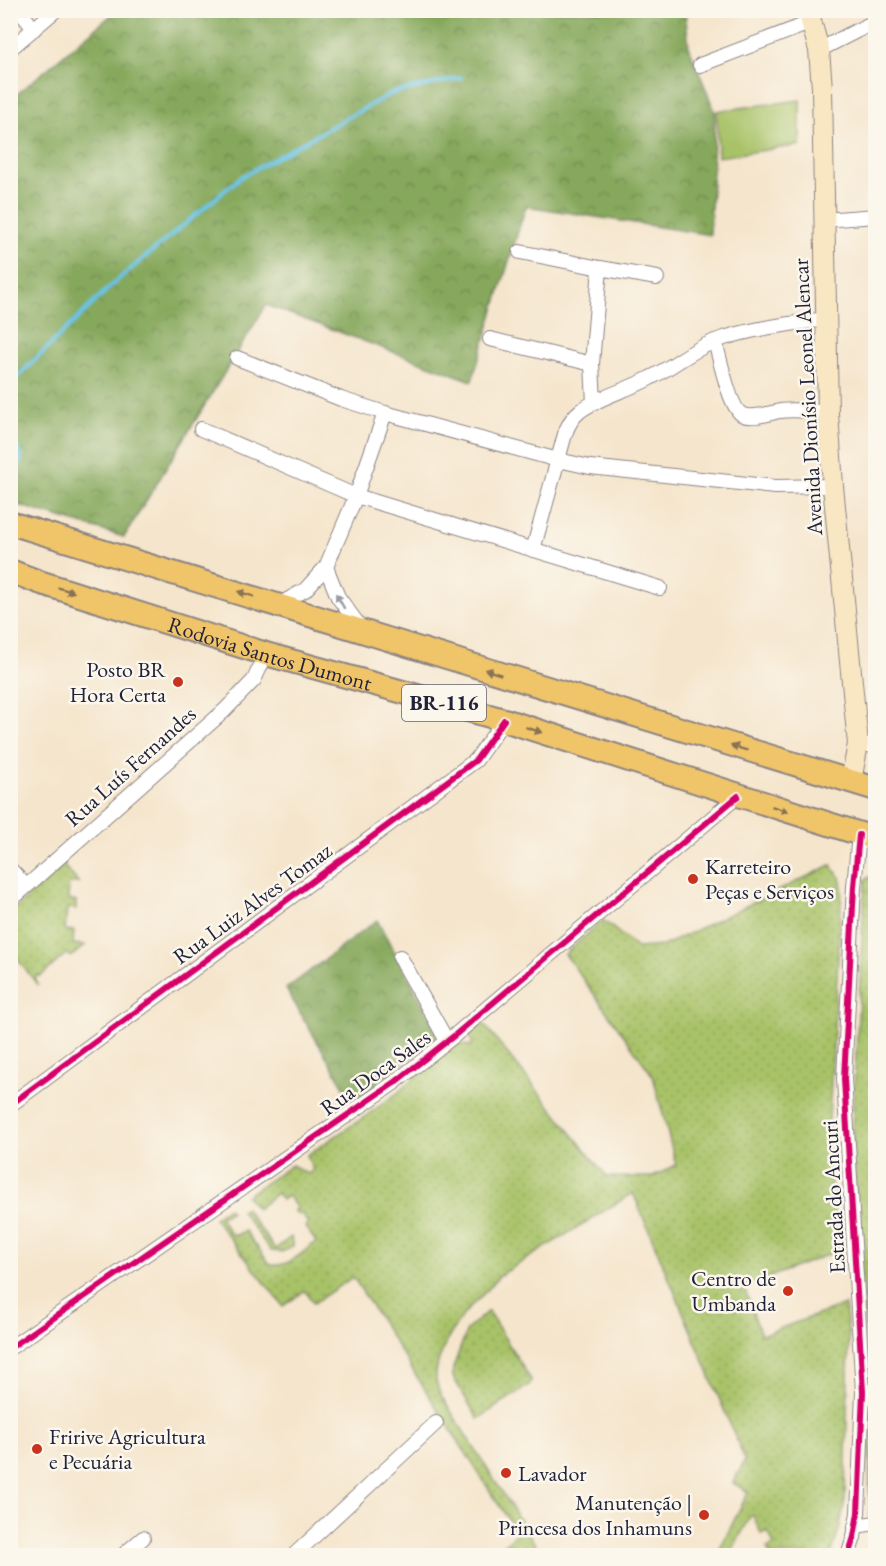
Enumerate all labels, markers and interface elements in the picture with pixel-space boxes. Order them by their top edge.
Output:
street label: Avenida Dionísio Leonel Alencar [786,257,829,537]
one-way arrow [57,586,75,595]
one-way arrow [237,589,255,598]
one-way arrow [335,592,345,609]
street label: Rodovia Santos Dumont [164,610,375,698]
place label: Posto BR Hora Certa [70,655,166,709]
one-way arrow [484,666,502,676]
marker: Posto BR Hora Certa [171,675,185,689]
road number: BR-116 [402,685,486,721]
street label: Rua Luís Fernandes [59,700,202,833]
one-way arrow [525,725,543,735]
one-way arrow [730,743,748,752]
one-way arrow [771,805,789,815]
street label: Rua Luiz Alves Tomaz [167,836,338,971]
place label: Karreteiro Peças e Serviços [705,852,834,906]
marker: Karreteiro Peças e Serviços [686,872,700,886]
street label: Rua Doca Sales [314,1023,436,1122]
street label: Estrada do Ancuri [815,1120,852,1274]
place label: Centro de Umbanda [691,1264,776,1318]
marker: Centro de Umbanda [781,1284,795,1298]
place label: Fririve Agricultura e Pecuária [49,1422,206,1476]
marker: Fririve Agricultura e Pecuária [30,1442,44,1456]
place label: Lavador [518,1459,587,1488]
marker: Lavador [499,1466,513,1480]
place label: Manutenção | Princesa dos Inhamuns [498,1488,692,1542]
marker: Manutenção | Princesa dos Inhamuns [697,1508,711,1522]

